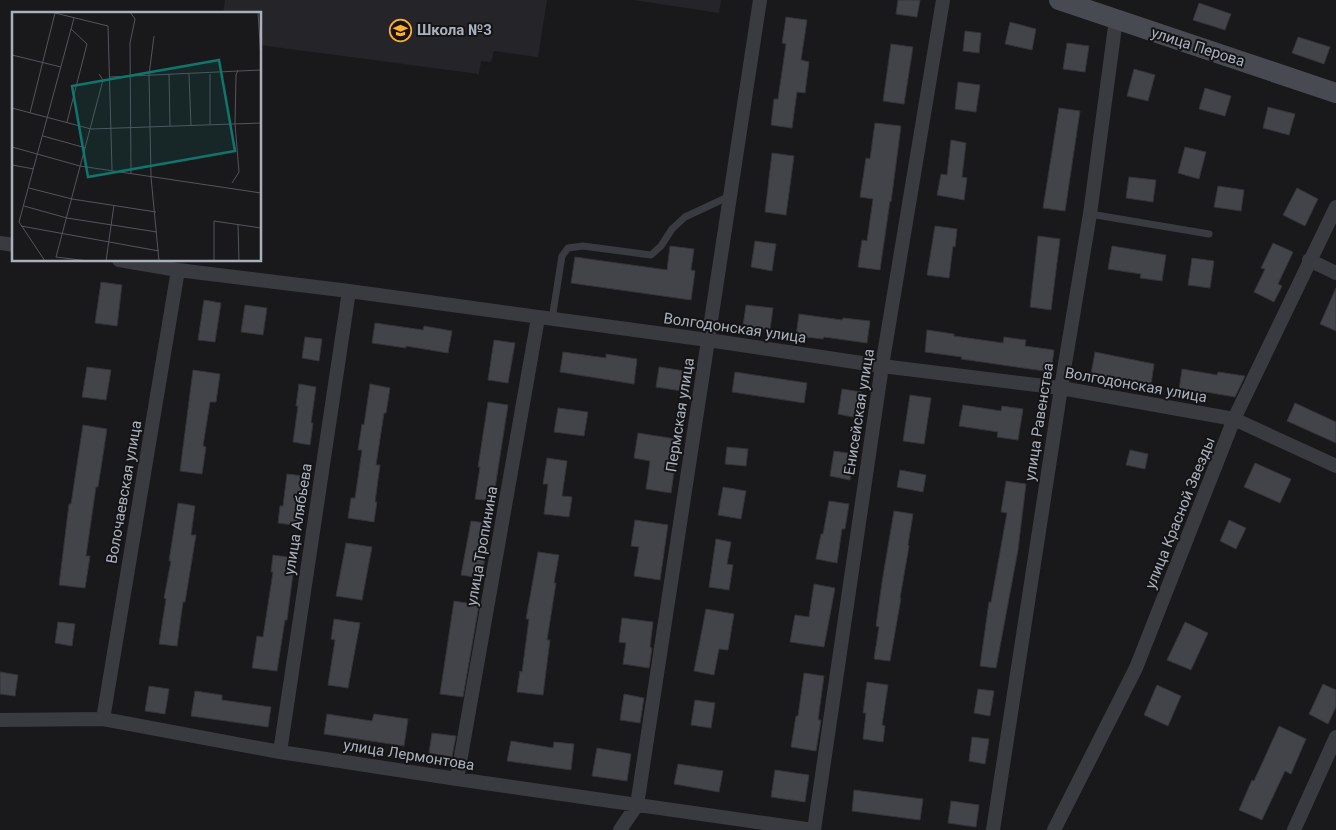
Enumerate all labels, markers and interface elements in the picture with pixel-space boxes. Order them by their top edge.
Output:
inset map [12,12,261,261]
school or university icon: Школа №3 [389,18,413,42]
place label: Школа №3 [417,21,492,39]
street label: улица Перова [1149,23,1247,71]
street label: Волгодонская улица [662,309,808,347]
street label: Енисейская улица [840,348,878,476]
street label: Пермская улица [662,357,698,473]
street label: улица Равенства [1021,362,1057,482]
street label: Волгодонская улица [1063,364,1209,406]
street label: Волочаевская улица [103,419,145,565]
street label: улица Красной Звезды [1141,434,1219,592]
street label: улица Алябьева [280,462,316,576]
street label: улица Тропинина [463,485,501,607]
street label: улица Лермонтова [342,736,476,774]

